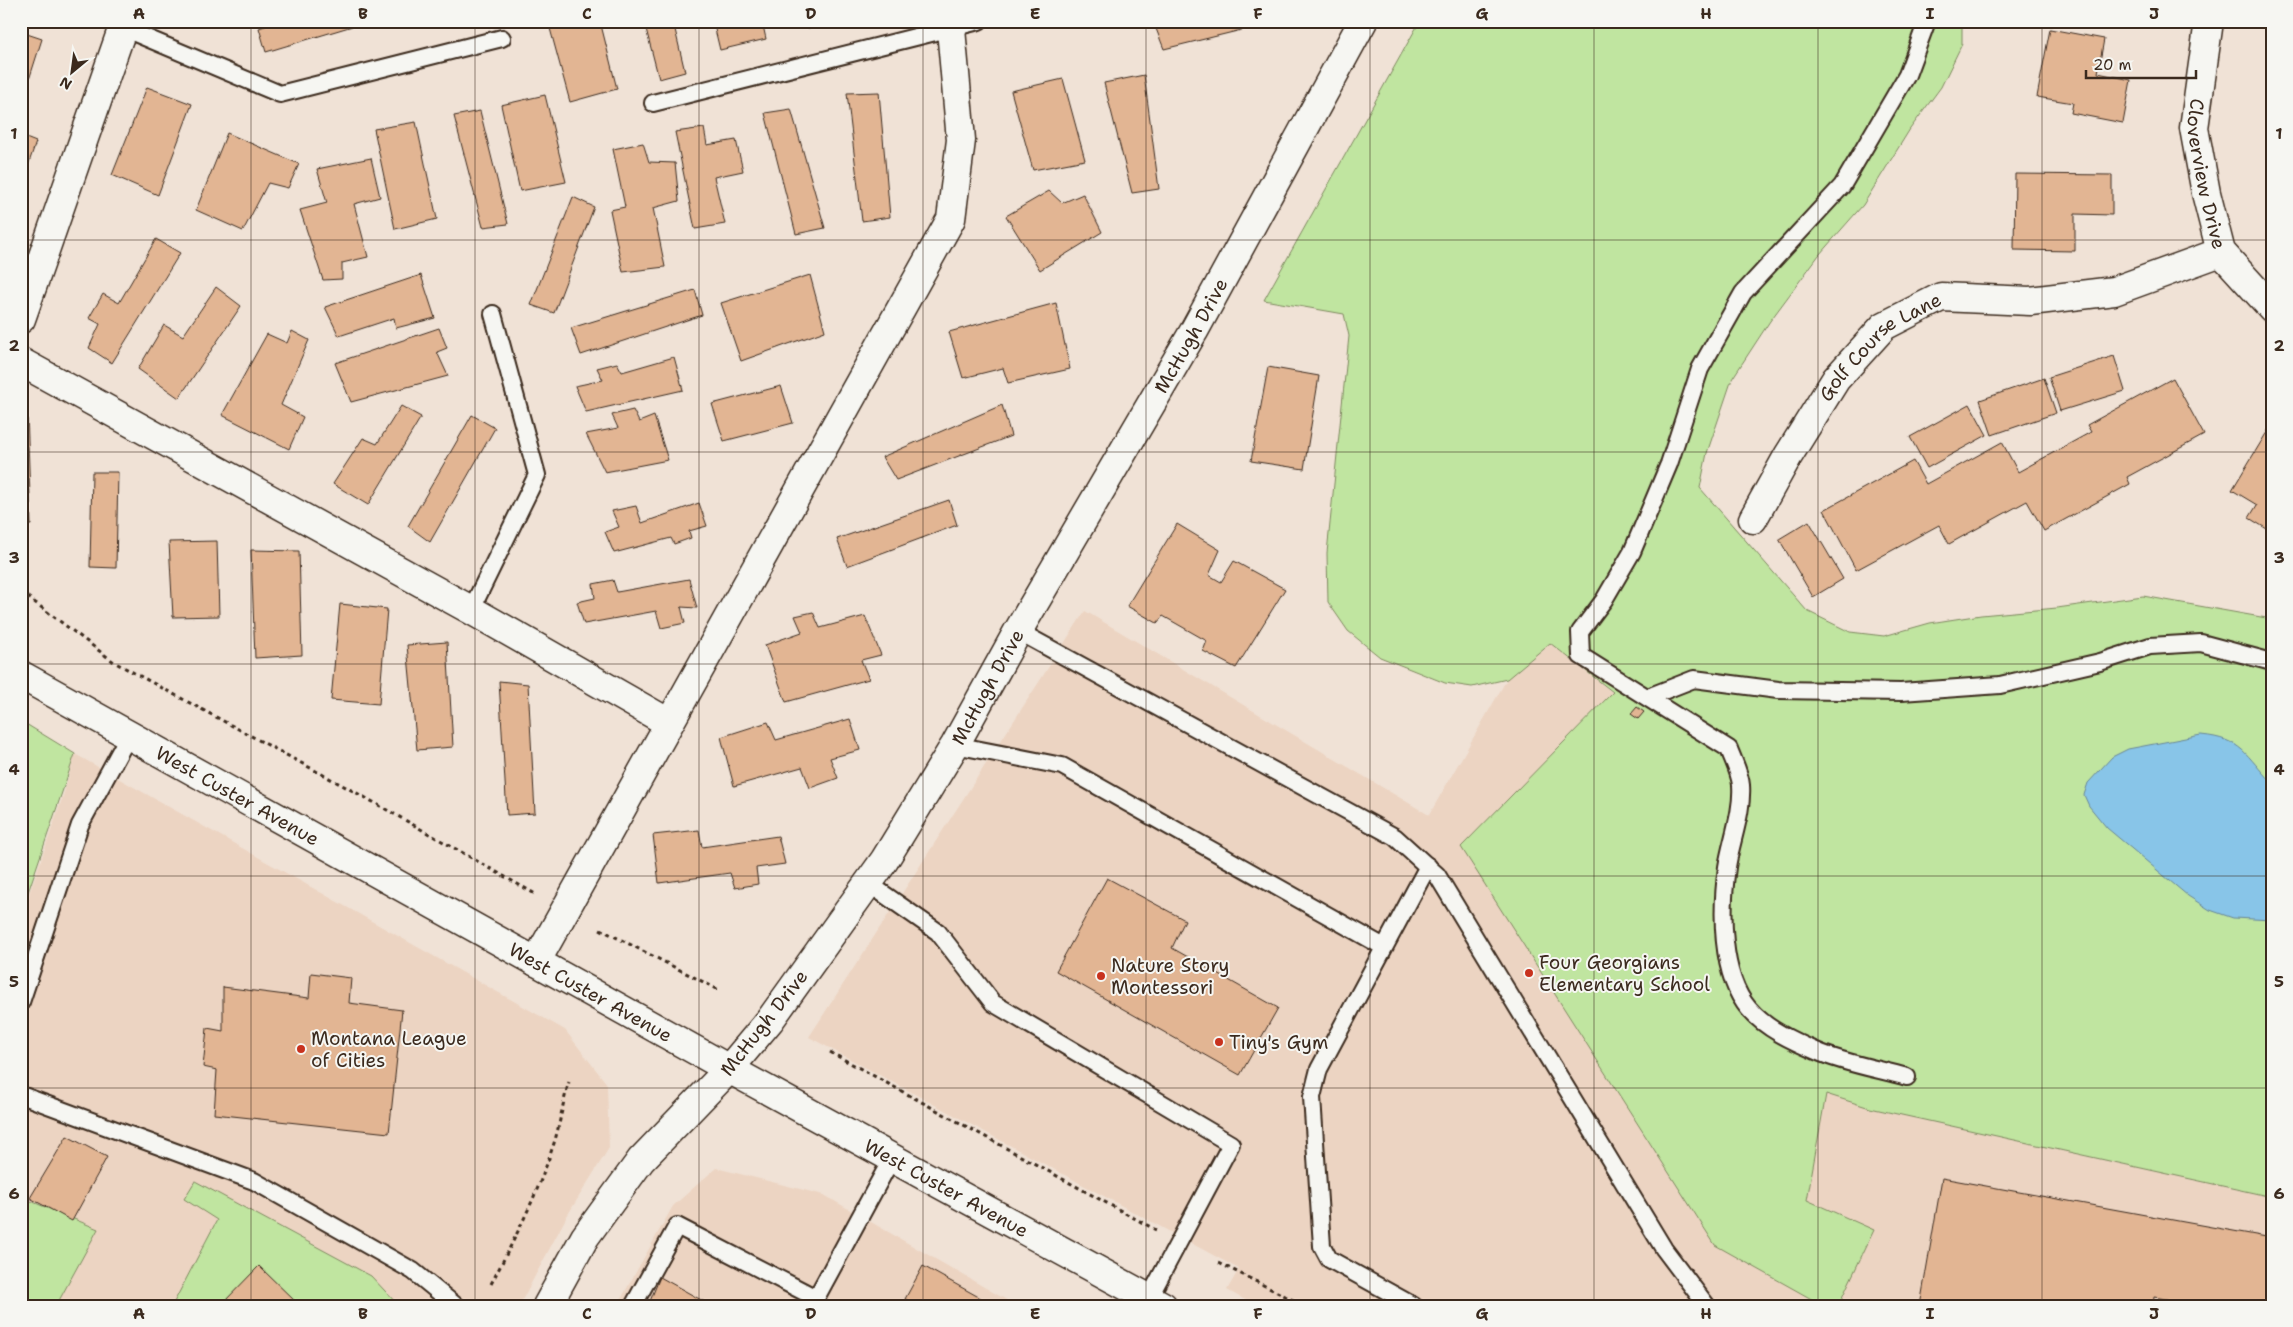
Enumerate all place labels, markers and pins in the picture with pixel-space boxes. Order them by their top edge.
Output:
place label: Four Georgians Elementary School [1539,950,1710,997]
place label: Nature Story Montessori [1111,953,1230,1000]
marker: Four Georgians Elementary School [1523,967,1535,979]
marker: Nature Story Montessori [1095,970,1107,982]
place label: Montana League of Cities [311,1026,467,1073]
place label: Tiny's Gym [1229,1030,1328,1055]
marker: Tiny's Gym [1213,1036,1225,1048]
marker: Montana League of Cities [295,1043,307,1055]

